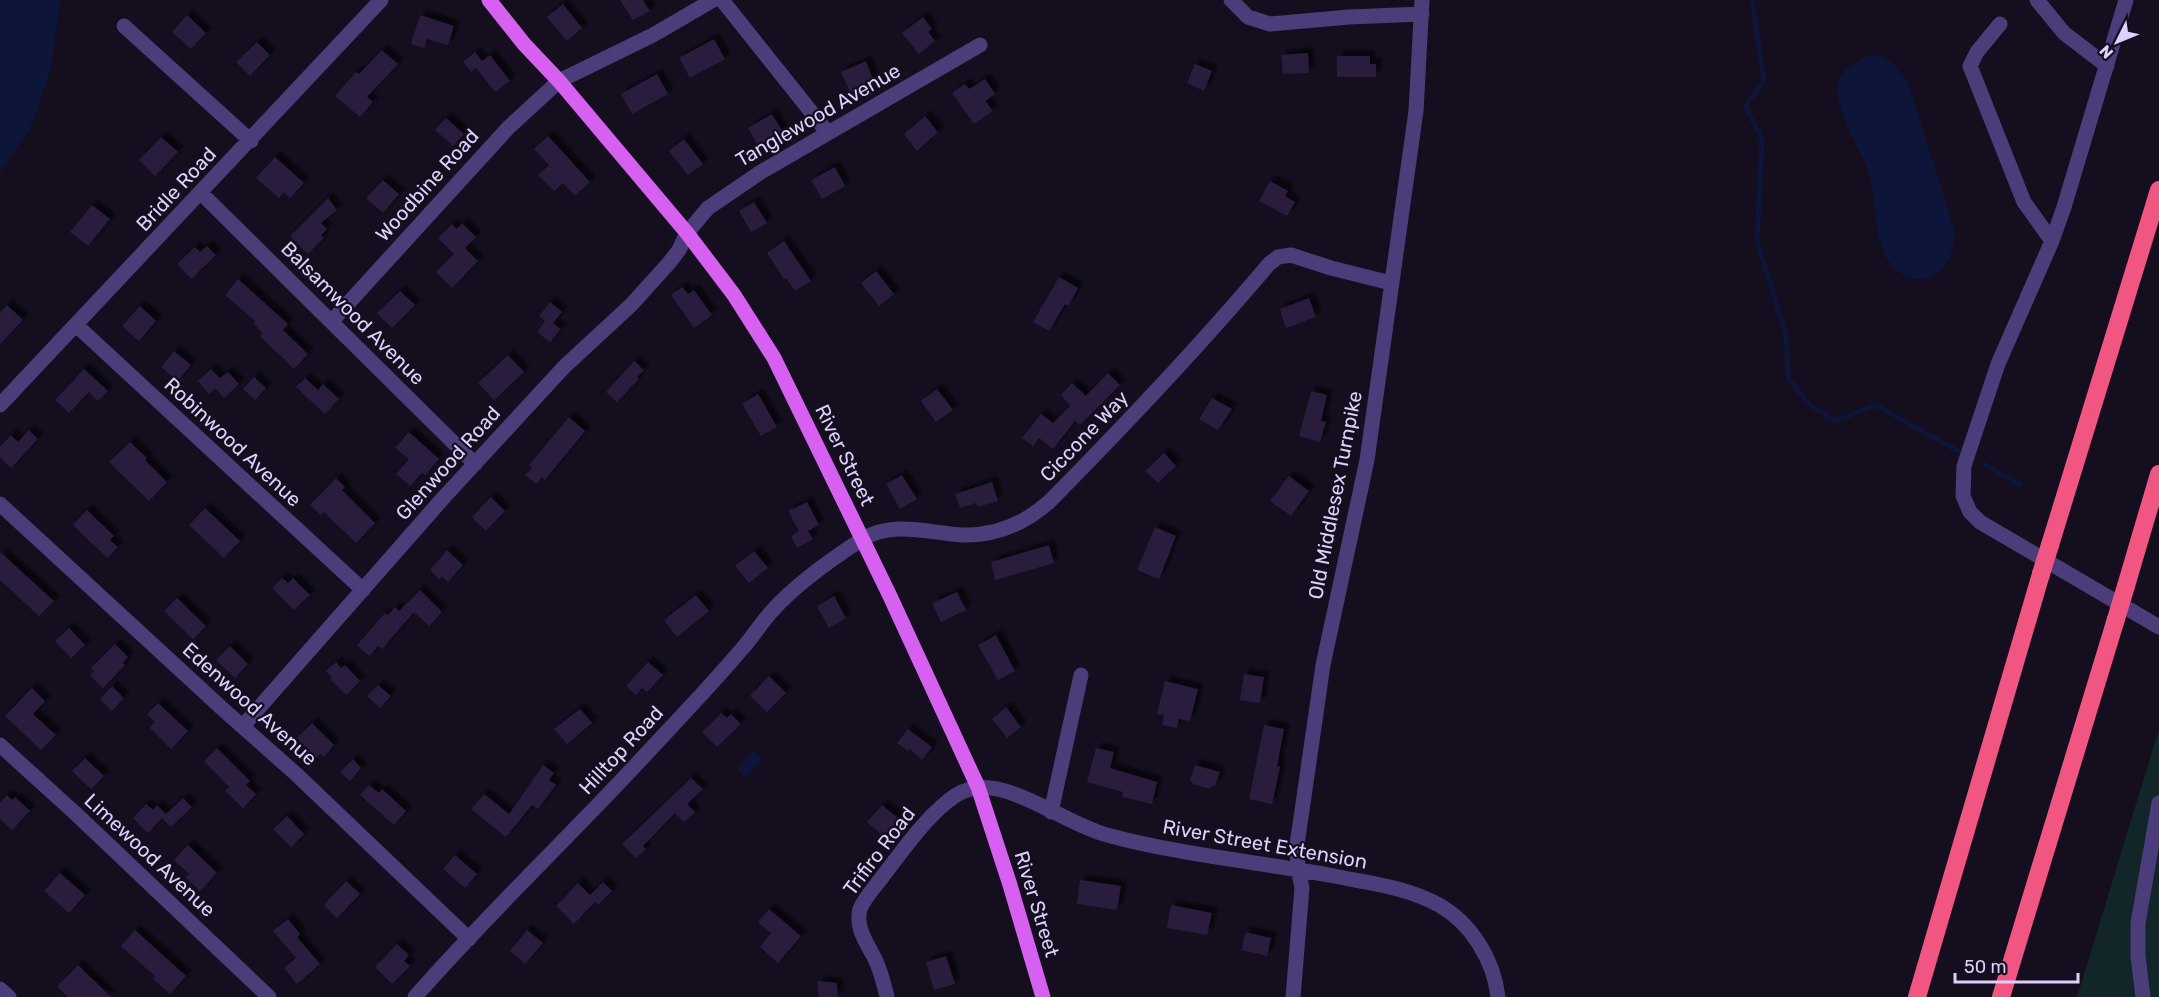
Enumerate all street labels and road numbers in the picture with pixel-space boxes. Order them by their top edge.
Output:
street label: Tanglewood Avenue [732,58,904,172]
street label: Woodbine Road [370,124,484,246]
street label: Bridle Road [131,142,221,236]
street label: Balsamwood Avenue [276,236,430,390]
street label: Robinwood Avenue [160,372,306,512]
street label: Ciccone Way [1035,386,1133,486]
street label: Old Middlesex Turnpike [1303,389,1367,601]
street label: River Street [810,400,880,510]
street label: Glenwood Road [391,401,505,525]
street label: Edenwood Avenue [178,637,322,771]
street label: Hilltop Road [574,701,668,799]
street label: Limewood Avenue [80,788,220,922]
street label: Trifiro Road [838,802,920,900]
street label: River Street Extension [1161,814,1369,874]
street label: River Street [1009,848,1065,960]

